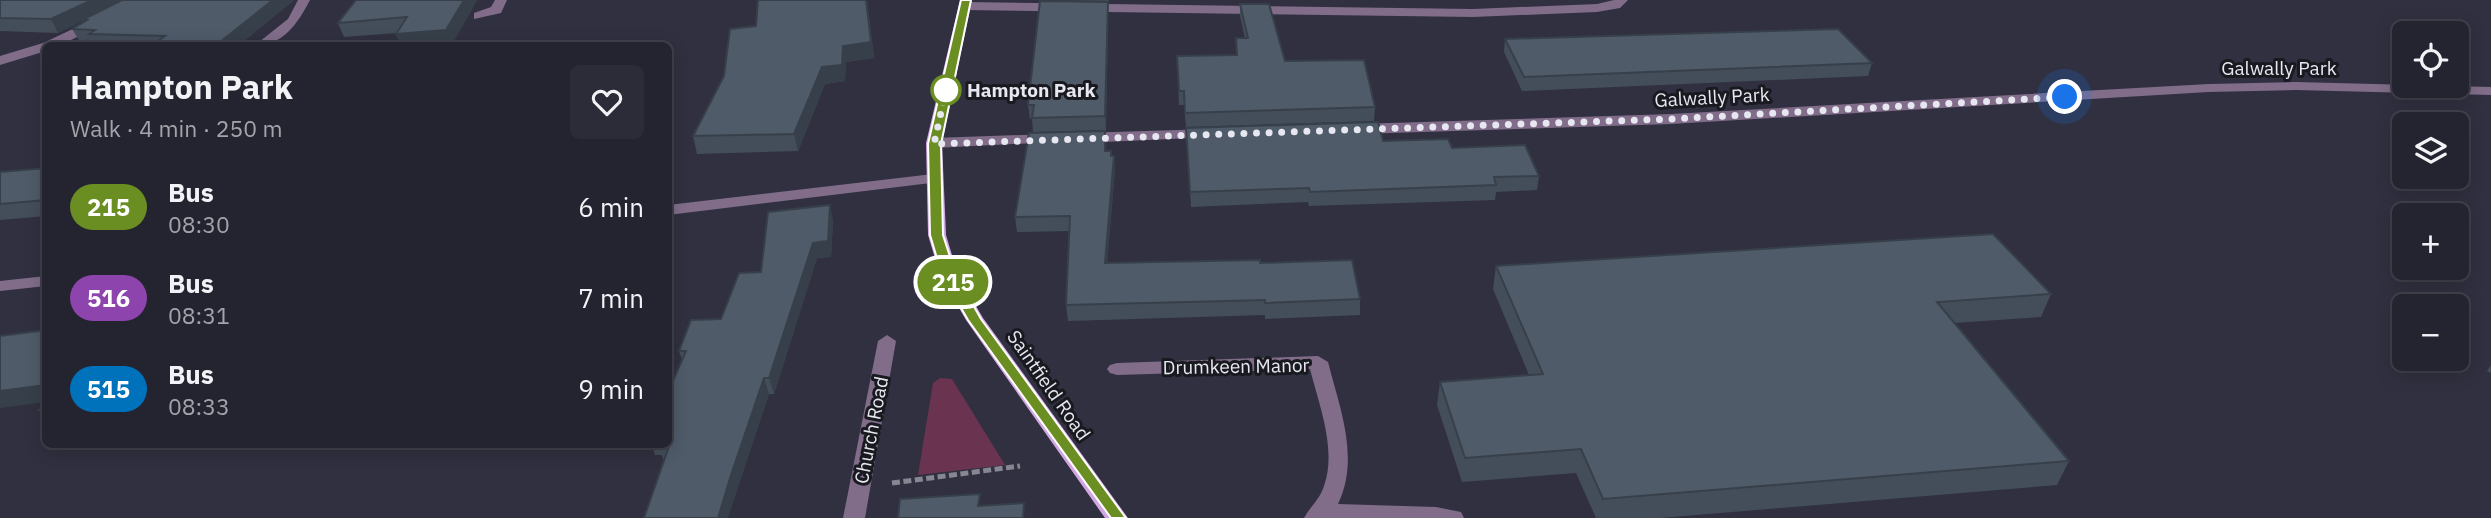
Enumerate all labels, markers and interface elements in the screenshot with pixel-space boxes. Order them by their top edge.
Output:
map controls [2392,21,2469,371]
button: locate [2392,21,2469,98]
street label: Galwally Park [2221,56,2337,80]
text: Hampton Park [70,65,293,108]
button: heart [570,65,644,139]
marker: Hampton Park [931,75,961,105]
place label: Hampton Park [967,78,1095,102]
your location [2047,79,2082,114]
street label: Galwally Park [1654,82,1770,112]
button: layers [2392,112,2469,189]
text: Walk · 4 min · 250 m [70,113,283,143]
text: Bus [168,175,214,209]
text: 6 min [578,190,644,224]
text: 215 [87,191,130,223]
button: + [2392,203,2469,280]
text: 08:30 [168,209,230,239]
line badge: 215 [913,259,993,305]
text: Bus [168,266,214,300]
text: 215 [931,266,975,298]
text: 7 min [578,281,644,315]
text: 516 [87,282,130,314]
button: − [2392,294,2469,371]
text: 08:31 [168,300,230,330]
street label: Saintfield Road [1002,325,1096,445]
street label: Drumkeen Manor [1162,353,1310,379]
text: Bus [168,357,214,391]
text: 9 min [578,372,644,406]
text: 515 [87,373,130,405]
street label: Church Road [849,374,893,486]
text: 08:33 [168,391,230,421]

